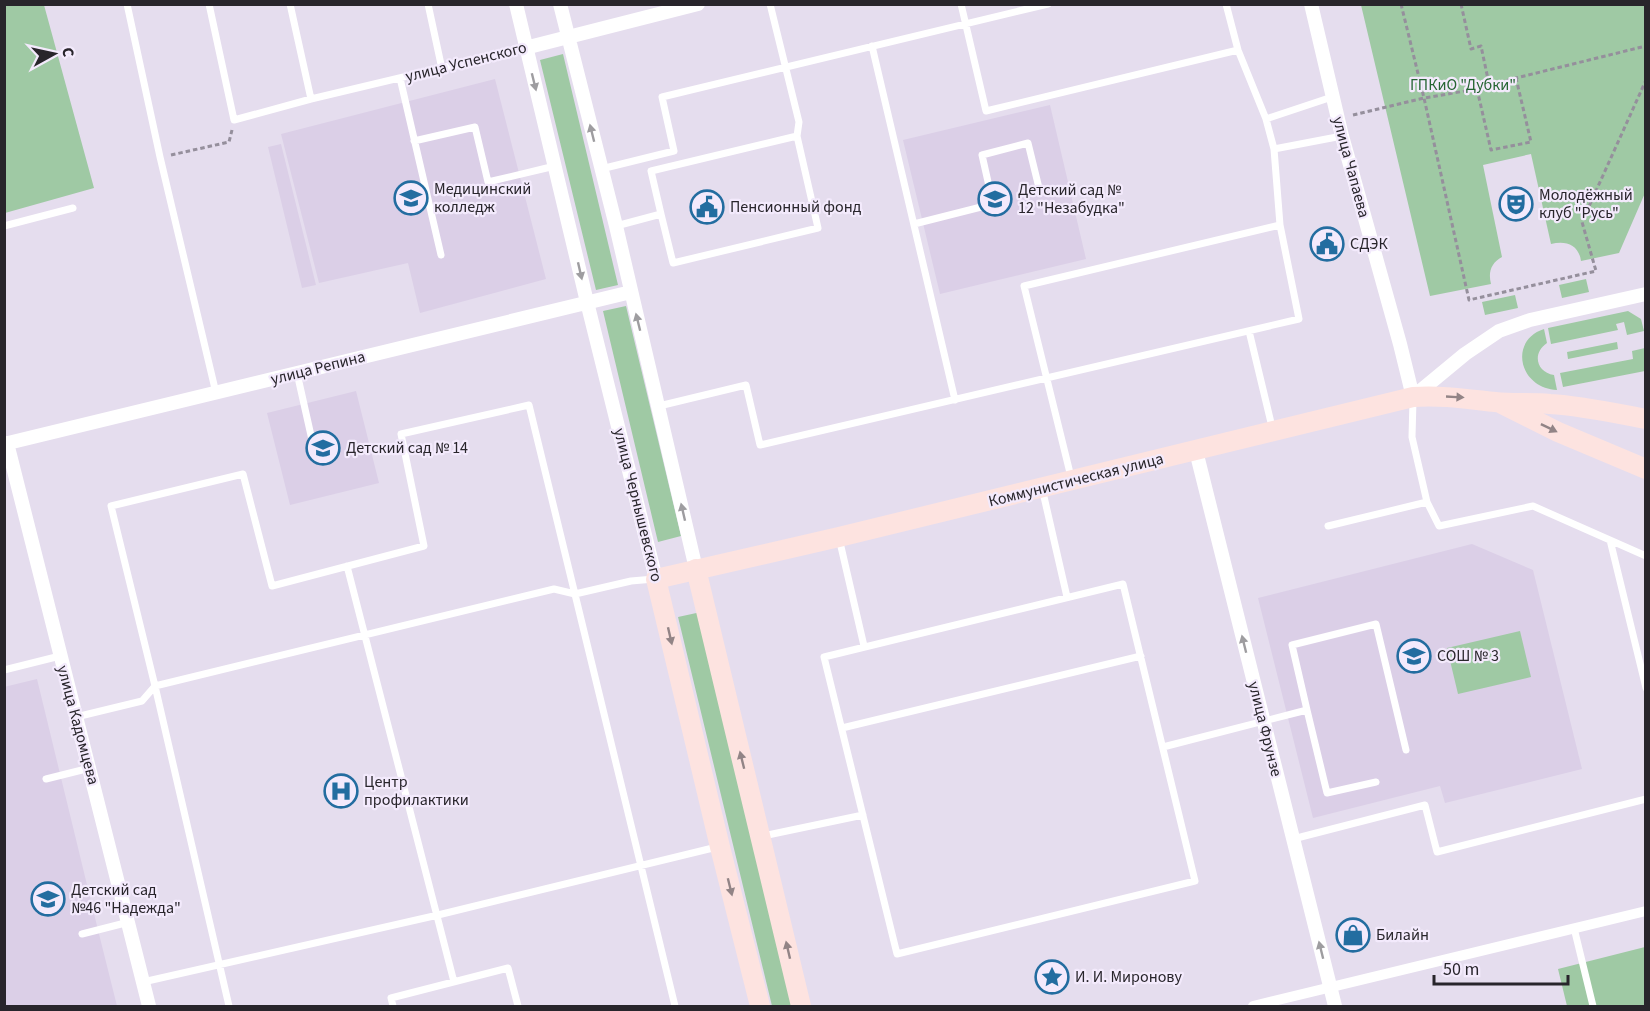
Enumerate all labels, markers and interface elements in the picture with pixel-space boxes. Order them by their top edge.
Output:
north arrow [24,24,84,84]
street label: улица Успенского [403,36,529,88]
text: С [56,46,79,58]
one-way arrow [529,73,539,91]
park label: ГПКиО "Дубки" [1410,74,1516,96]
street label: улица Чапаева [1327,114,1375,220]
one-way arrow [586,123,596,142]
place label: Медицинский колледж [434,178,531,218]
place label: Детский сад № 12 "Незабудка" [1018,179,1125,219]
school or university icon: Медицинский колледж [393,180,429,216]
school or university icon: Детский сад № 12 "Незабудка" [977,181,1013,217]
place label: Молодёжный клуб "Русь" [1539,184,1633,224]
theatre icon: Молодёжный клуб "Русь" [1498,186,1534,222]
public building icon: Пенсионный фонд [689,189,725,225]
place label: Пенсионный фонд [730,196,862,218]
public building icon: СДЭК [1309,226,1345,262]
place label: СДЭК [1350,233,1388,255]
one-way arrow [575,262,585,281]
one-way arrow [633,313,643,331]
street label: улица Репина [268,346,368,390]
one-way arrow [1446,392,1465,401]
one-way arrow [1541,423,1558,432]
street label: улица Чернышевского [608,426,668,584]
school or university icon: Детский сад № 14 [305,430,341,466]
place label: Детский сад № 14 [346,437,468,459]
street label: Коммунистическая улица [986,448,1166,512]
one-way arrow [678,502,687,521]
one-way arrow [665,626,675,645]
one-way arrow [1239,635,1249,654]
school or university icon: СОШ № 3 [1396,638,1432,674]
place label: СОШ № 3 [1437,645,1499,667]
street label: улица Кадомцева [51,663,105,787]
street label: улица Фрунзе [1243,679,1287,779]
one-way arrow [737,751,747,769]
place label: Центр профилактики [364,771,469,811]
hospital icon: Центр профилактики [323,773,359,809]
one-way arrow [725,877,735,896]
place label: Детский сад №46 "Надежда" [71,879,181,919]
school or university icon: Детский сад №46 "Надежда" [30,881,66,917]
shop icon: Билайн [1335,917,1371,953]
place label: Билайн [1376,924,1429,946]
one-way arrow [782,940,792,959]
one-way arrow [1315,941,1325,959]
scale bar [1434,948,1568,986]
text: 50 m [1443,957,1479,982]
place icon: И. И. Миронову [1034,959,1070,995]
place label: И. И. Миронову [1075,966,1182,988]

